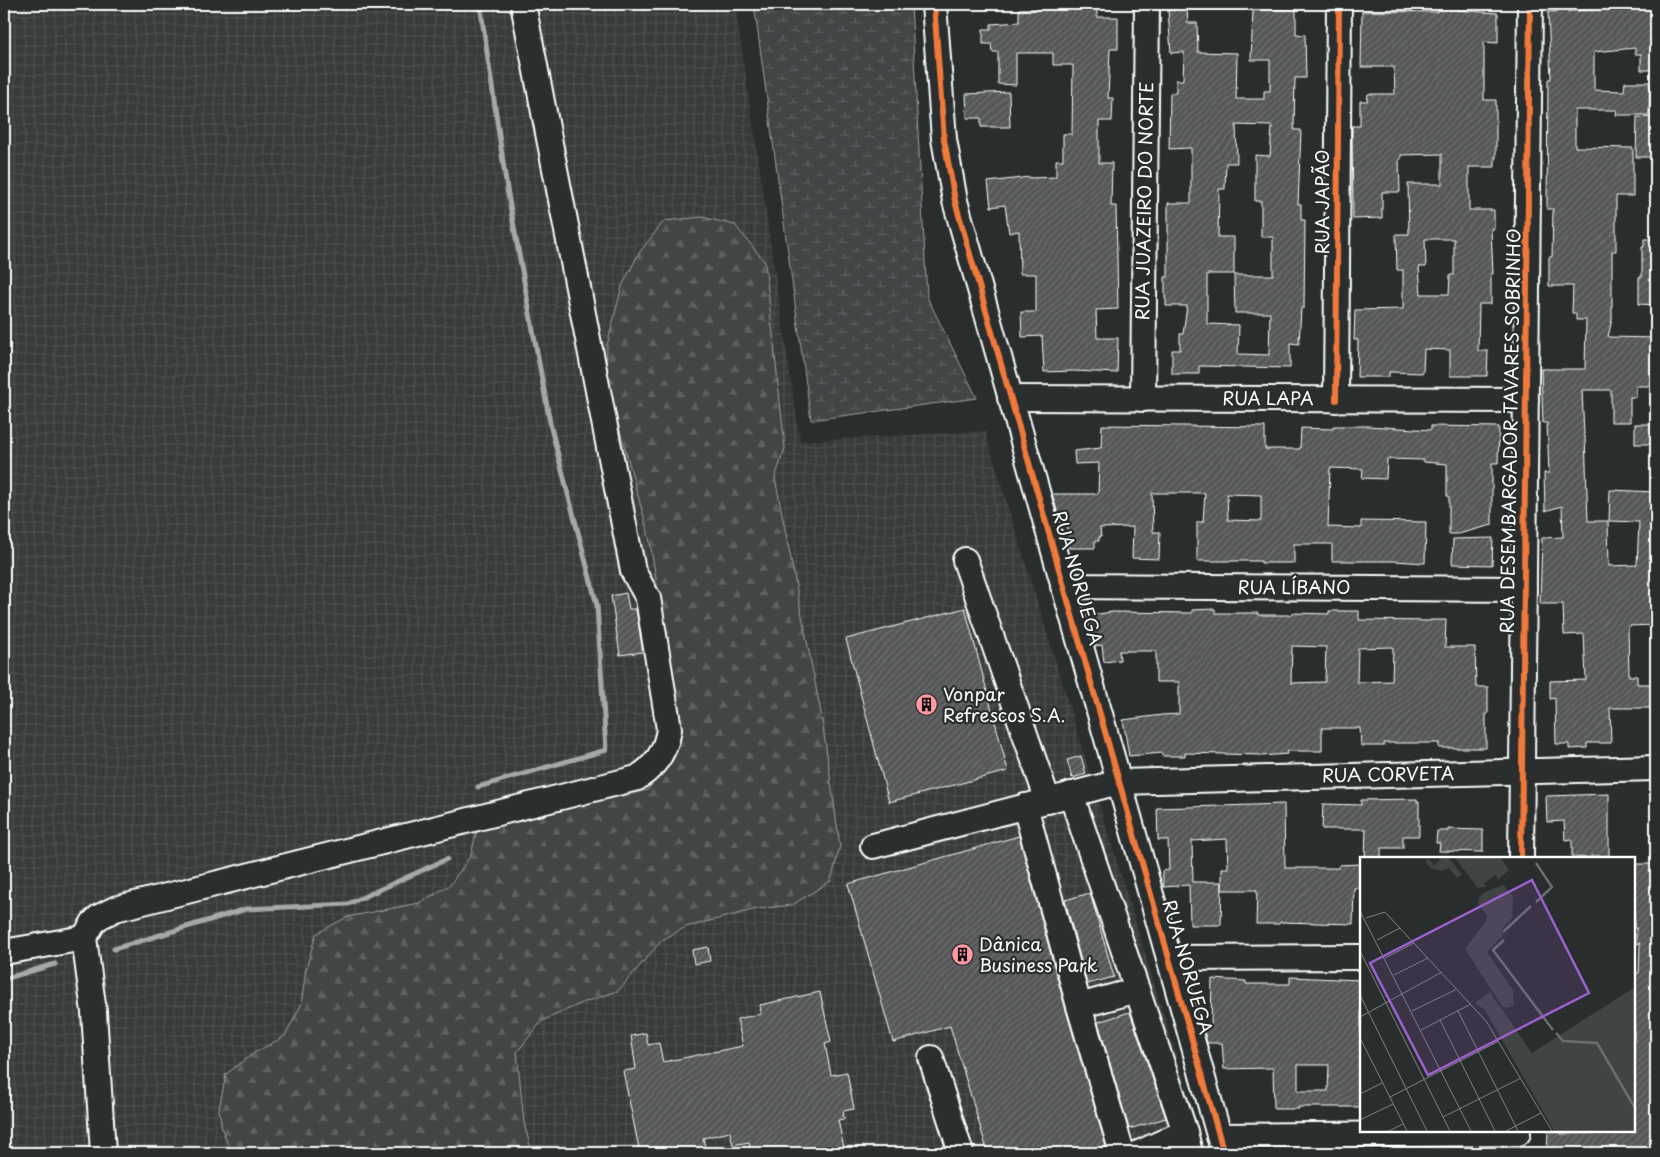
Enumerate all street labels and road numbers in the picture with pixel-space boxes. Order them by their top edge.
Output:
street label: RUA JUAZEIRO DO NORTE [1128,81,1159,321]
street label: RUA JAPÃO [1308,149,1335,255]
street label: RUA DESEMBARGADOR TAVARES SOBRINHO [1492,228,1527,634]
street label: RUA LAPA [1222,384,1314,411]
street label: RUA NORUEGA [1046,507,1111,648]
street label: RUA LÍBANO [1238,573,1350,600]
street label: RUA CORVETA [1322,759,1454,788]
street label: RUA NORUEGA [1156,896,1221,1037]

